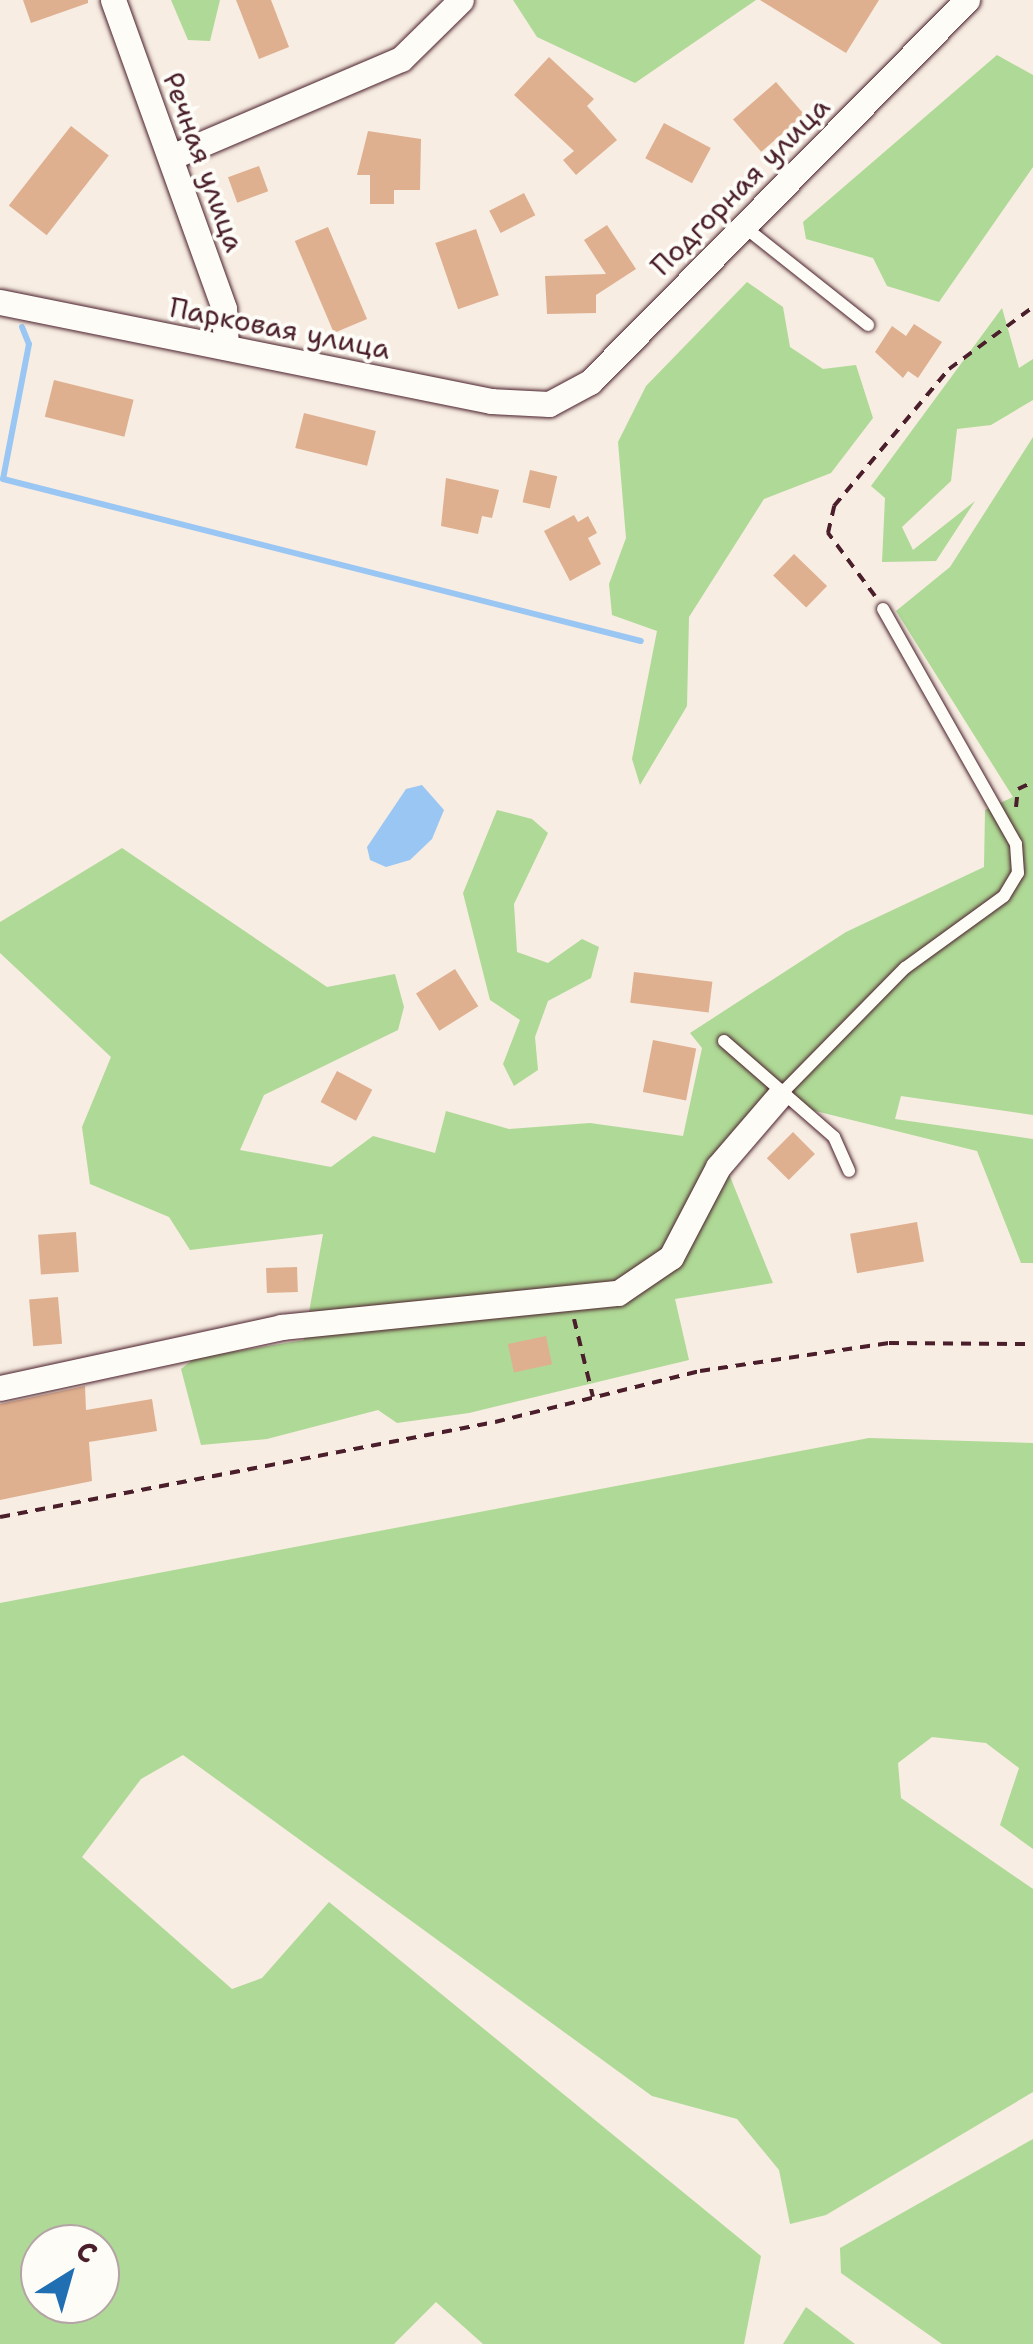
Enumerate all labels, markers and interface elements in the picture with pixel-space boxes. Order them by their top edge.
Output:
street label: Речная улица [156,68,252,256]
street label: Подгорная улица [644,90,836,282]
street label: Парковая улица [167,290,393,366]
north arrow [20,2224,120,2324]
text: С [69,2231,105,2272]

